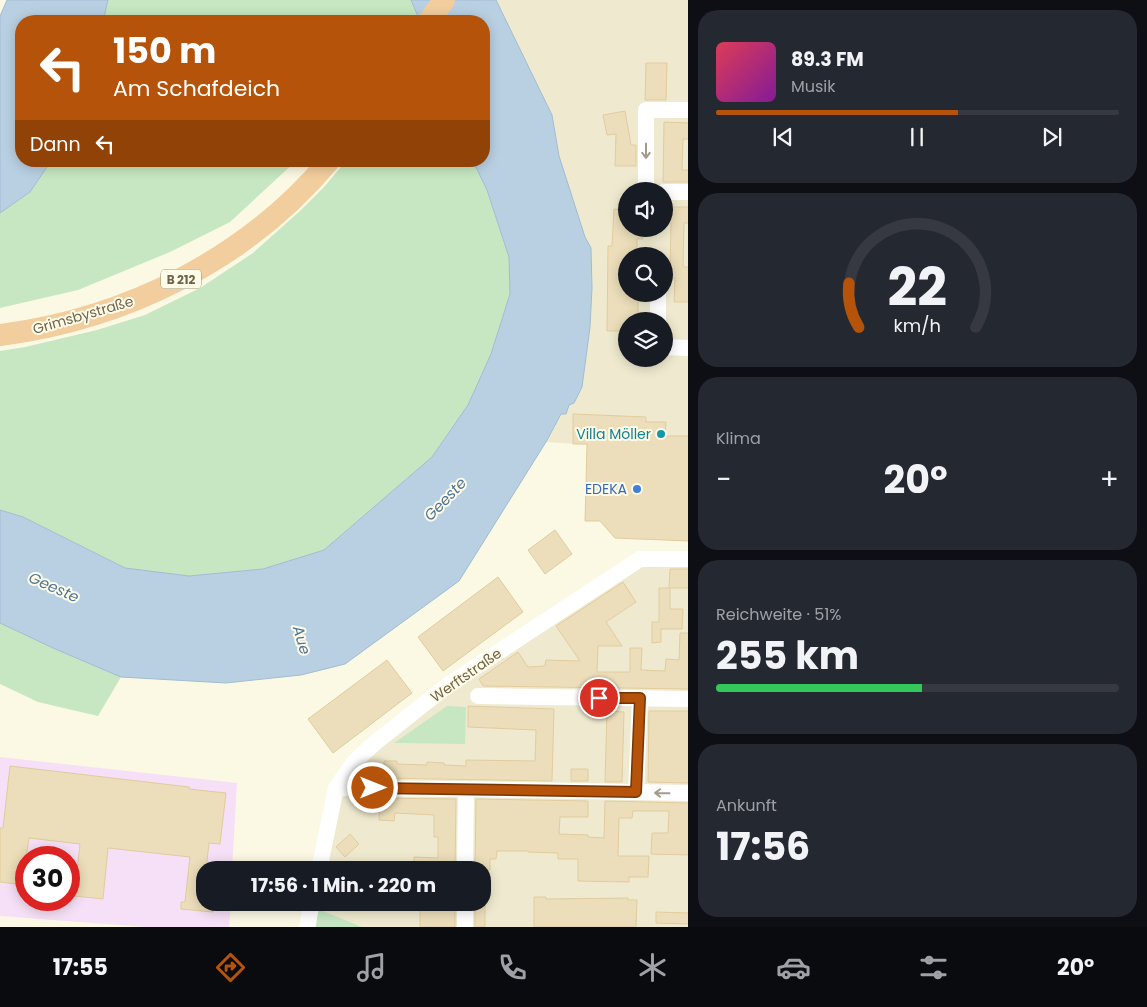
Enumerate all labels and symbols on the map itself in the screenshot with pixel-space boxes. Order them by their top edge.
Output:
one-way arrow [641,142,651,158]
road number: B 212 [161,270,201,288]
street label: Grimsbystraße [30,291,136,339]
place label: Villa Möller [576,424,651,444]
marker: Villa Möller [655,428,667,440]
water label: Geeste [419,473,471,525]
place label: EDEKA [585,479,627,499]
marker: EDEKA [631,483,643,495]
water label: Geeste [26,567,82,607]
water label: Aue [288,622,316,657]
street label: Werftstraße [426,643,506,707]
pin [578,677,620,719]
position arrow [346,761,398,813]
one-way arrow [654,788,670,798]
speed limit sign: 30 [15,846,80,911]

